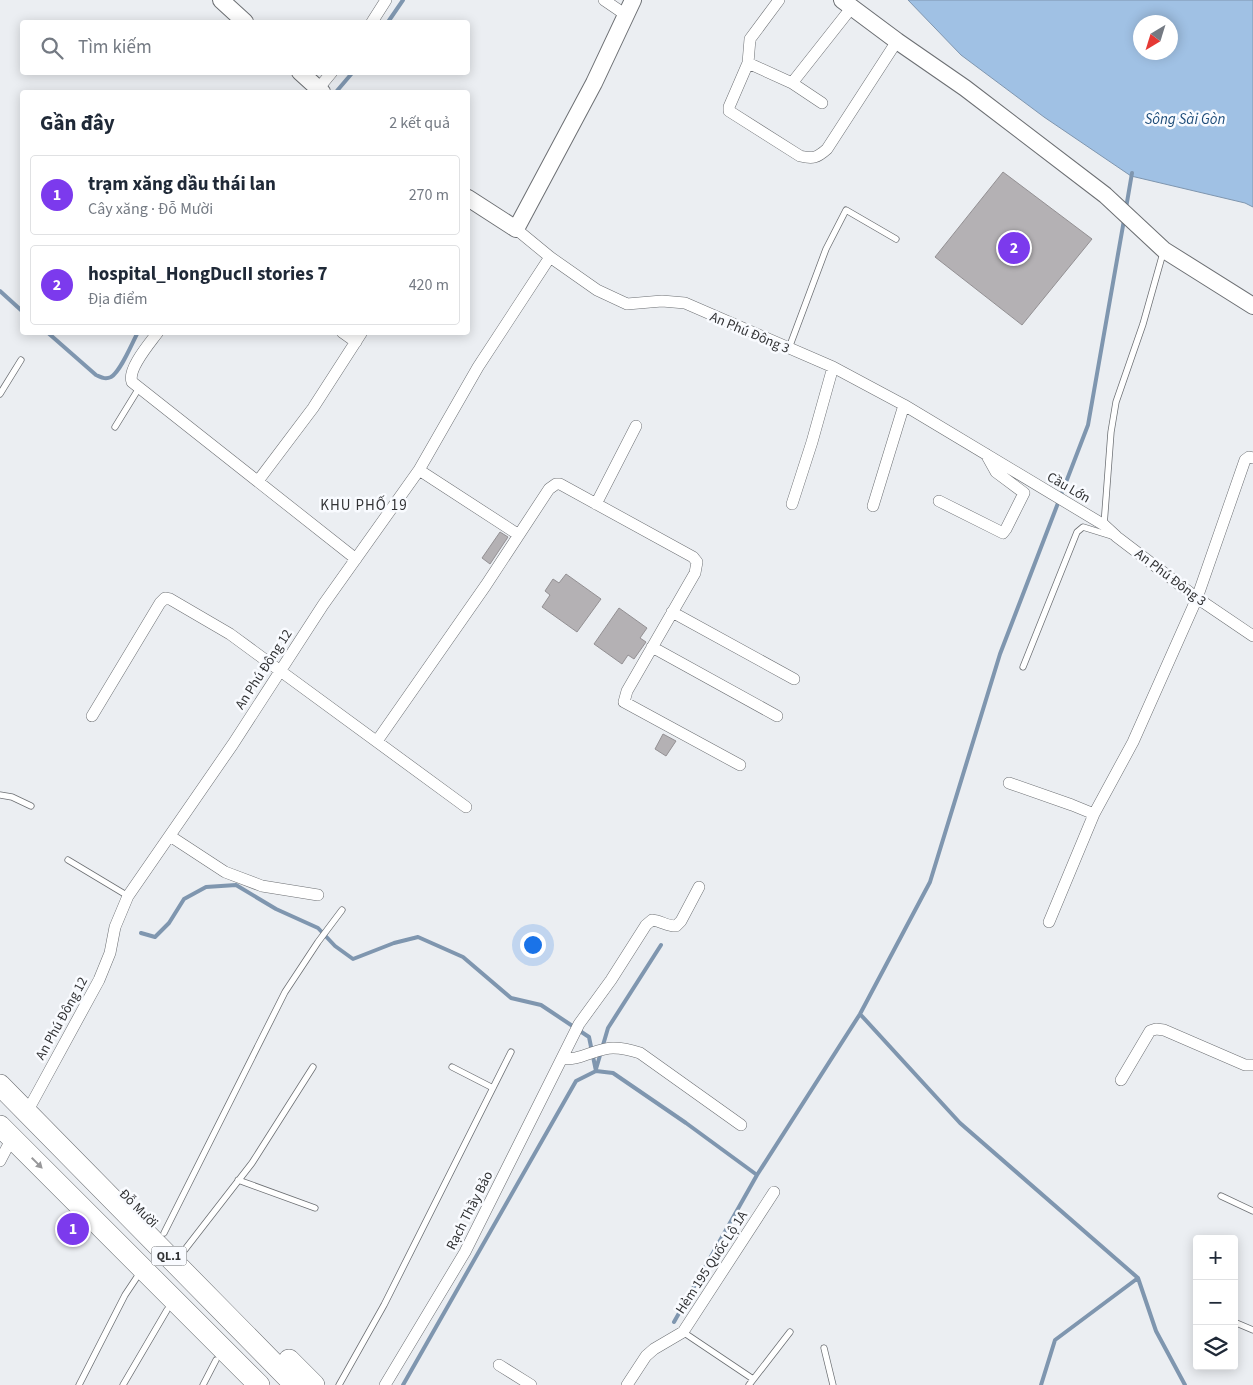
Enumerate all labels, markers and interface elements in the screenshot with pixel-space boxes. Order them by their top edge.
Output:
north arrow [1133,15,1178,60]
search box [20,20,470,75]
icon: search [38,34,66,62]
text: Tìm kiếm [78,34,152,61]
text: Gần đây [40,108,115,138]
water label: Sông Sài Gòn [1145,109,1225,130]
text: 2 kết quả [389,112,450,134]
text: trạm xăng dầu thái lan [88,171,276,198]
text: 1 [53,184,61,206]
text: 270 m [409,184,449,206]
text: Cây xăng · Đỗ Mười [88,198,213,220]
pin: 2 [998,229,1030,267]
text: hospital_HongDucII stories 7 [88,261,327,288]
text: 2 [53,274,61,296]
text: 420 m [409,274,449,296]
text: Địa điểm [88,288,148,310]
street label: An Phú Đông 3 [707,307,793,359]
street label: Cầu Lớn [1043,467,1094,508]
district label: KHU PHỐ 19 [320,495,408,516]
street label: An Phú Đông 3 [1130,544,1210,611]
street label: An Phú Đông 12 [230,626,297,714]
your location [520,932,546,958]
street label: An Phú Đông 12 [31,973,93,1064]
one-way arrow [31,1157,43,1169]
street label: Rạch Thầy Bảo [441,1168,498,1253]
street label: Đỗ Mười [114,1185,162,1233]
street label: Hẻm 195 Quốc Lộ 1A [671,1207,753,1318]
pin: 1 [57,1210,89,1248]
map controls [1193,1235,1238,1370]
button: + [1193,1235,1238,1280]
road number: QL.1 [152,1246,186,1266]
button: − [1193,1280,1238,1325]
button: layers [1193,1325,1238,1370]

